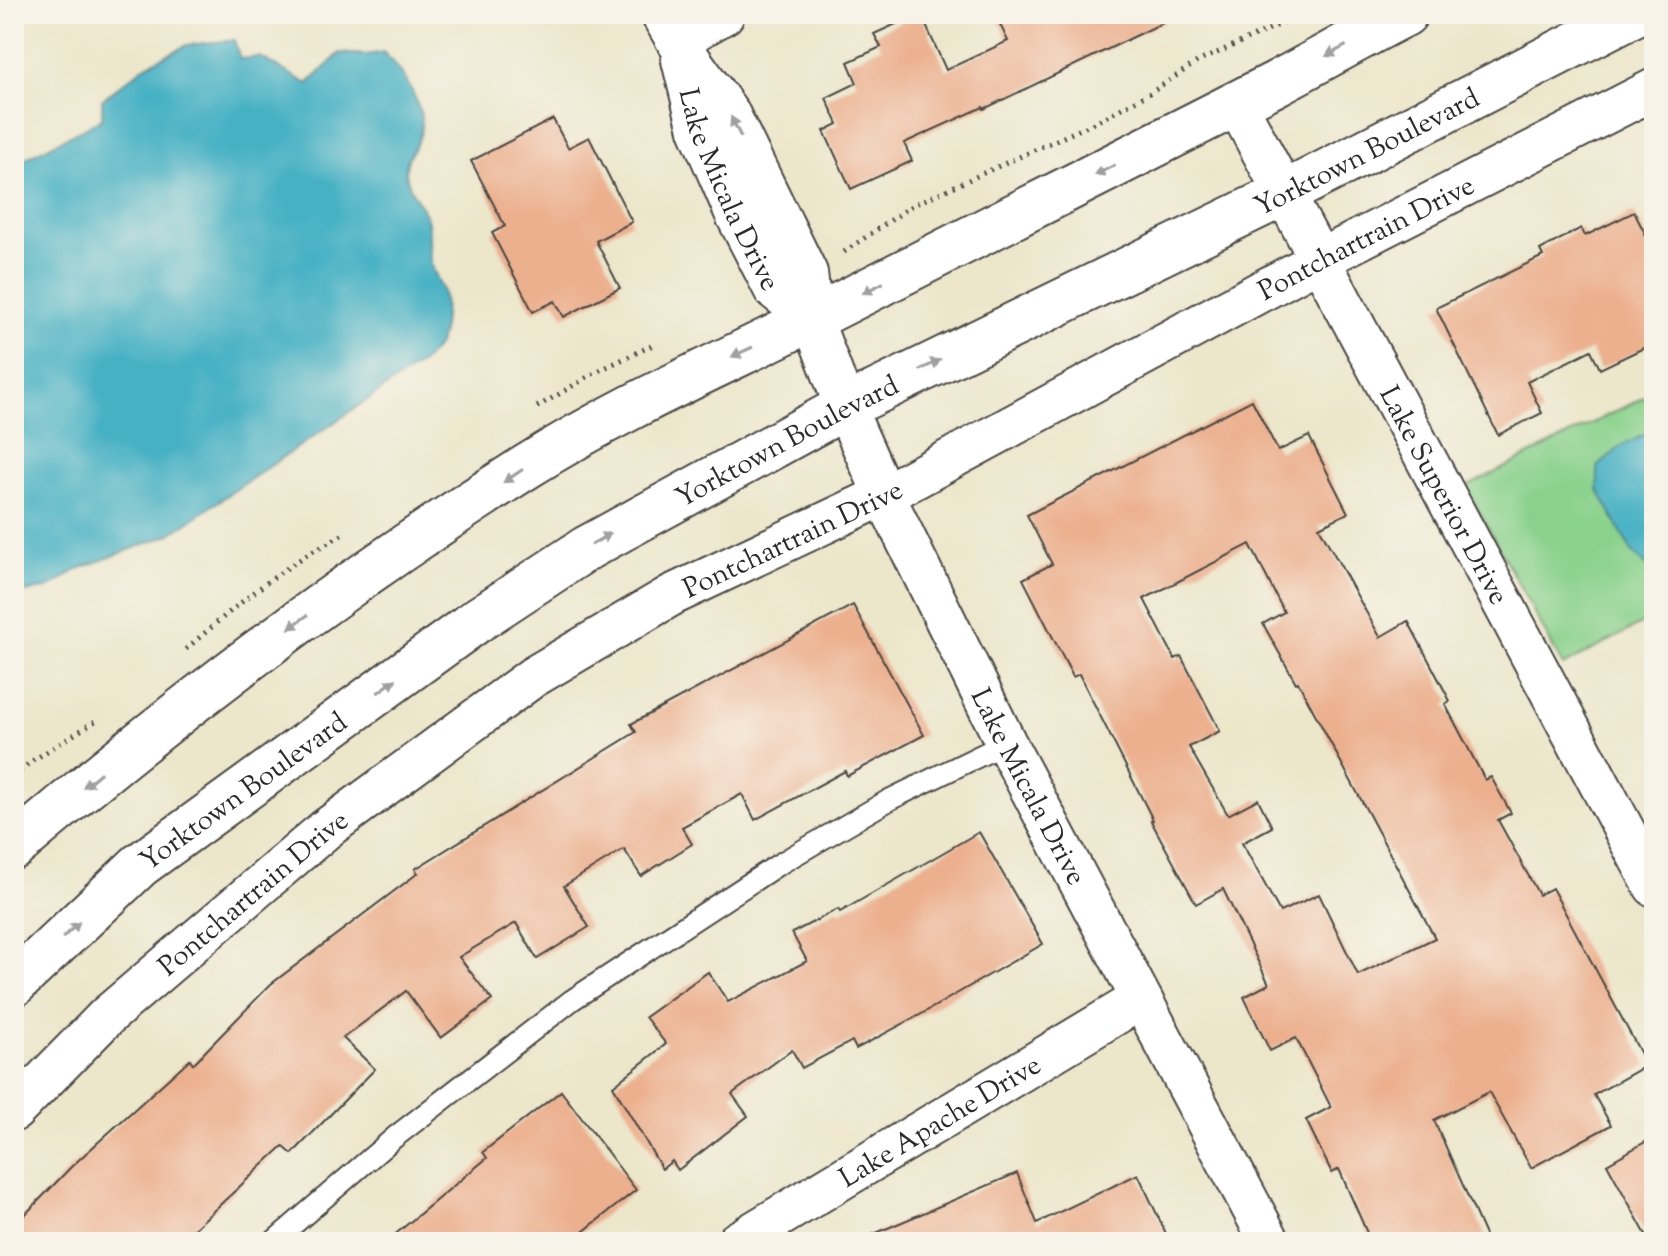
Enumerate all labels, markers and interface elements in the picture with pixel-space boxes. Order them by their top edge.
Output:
one-way arrow [1325,44,1347,58]
street label: Yorktown Boulevard [1248,79,1487,228]
street label: Lake Micala Drive [667,85,788,298]
one-way arrow [729,115,743,138]
one-way arrow [1093,163,1116,176]
street label: Pontchartrain Drive [1252,167,1482,312]
one-way arrow [862,281,885,295]
one-way arrow [730,345,753,359]
one-way arrow [919,359,942,372]
street label: Yorktown Boulevard [669,367,906,519]
street label: Lake Superior Drive [1368,380,1517,613]
one-way arrow [502,468,524,482]
street label: Pontchartrain Drive [677,472,911,610]
one-way arrow [590,533,613,546]
one-way arrow [288,614,309,629]
one-way arrow [376,678,397,694]
street label: Lake Micala Drive [959,682,1095,893]
street label: Yorktown Boulevard [132,704,357,882]
one-way arrow [82,771,102,788]
street label: Pontchartrain Drive [150,802,358,987]
one-way arrow [61,922,80,940]
street label: Lake Apache Drive [832,1047,1049,1199]

